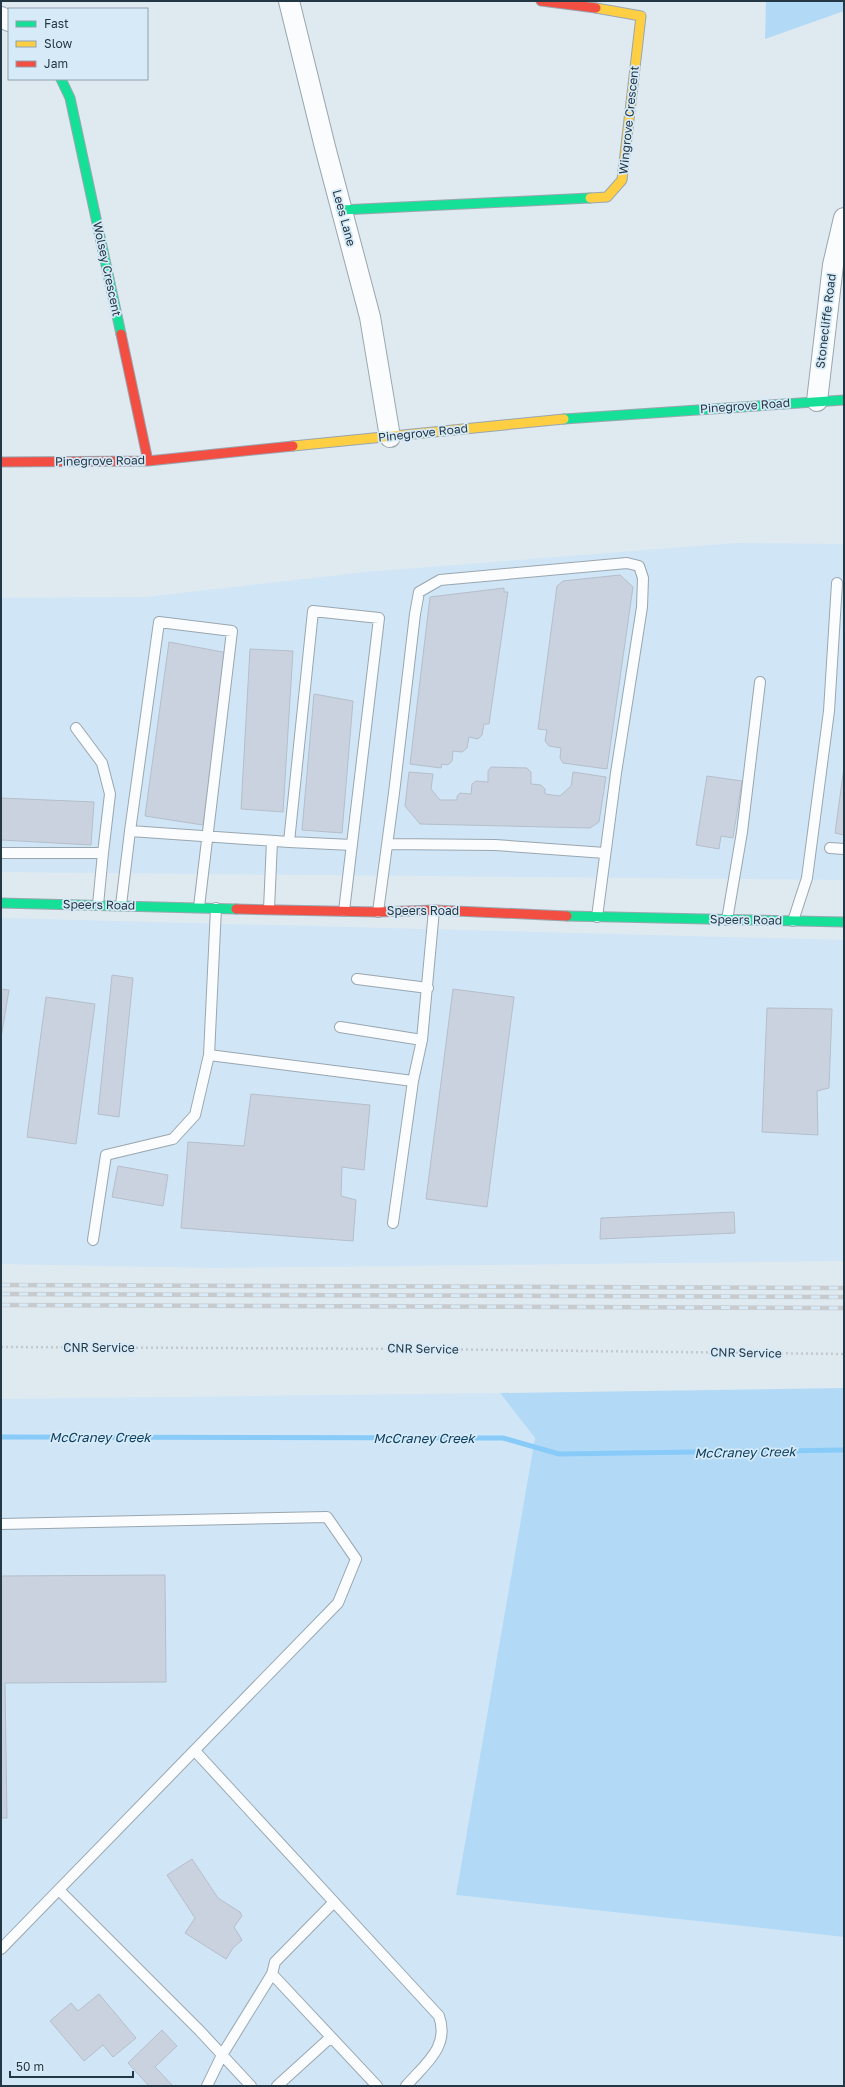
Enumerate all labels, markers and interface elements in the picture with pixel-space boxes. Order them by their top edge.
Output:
legend [8,8,148,80]
text: Fast [44,16,69,31]
text: Slow [44,36,72,51]
text: Jam [44,56,68,71]
street label: Wingrove Crescent [615,65,642,175]
street label: Lees Lane [330,188,359,248]
street label: Wolsey Crescent [90,220,125,318]
street label: Stonecliffe Road [812,273,839,369]
street label: Pinegrove Road [699,395,790,416]
street label: Pinegrove Road [377,420,469,445]
street label: Pinegrove Road [55,452,145,469]
street label: Speers Road [63,896,135,913]
street label: Speers Road [387,903,459,918]
street label: Speers Road [710,911,782,928]
street label: CNR Service [63,1340,135,1355]
street label: CNR Service [387,1340,459,1357]
street label: CNR Service [710,1344,782,1361]
water label: McCraney Creek [49,1429,152,1445]
water label: McCraney Creek [373,1430,476,1446]
water label: McCraney Creek [694,1443,797,1461]
scale bar [10,2053,133,2079]
text: 50 m [16,2059,44,2074]

